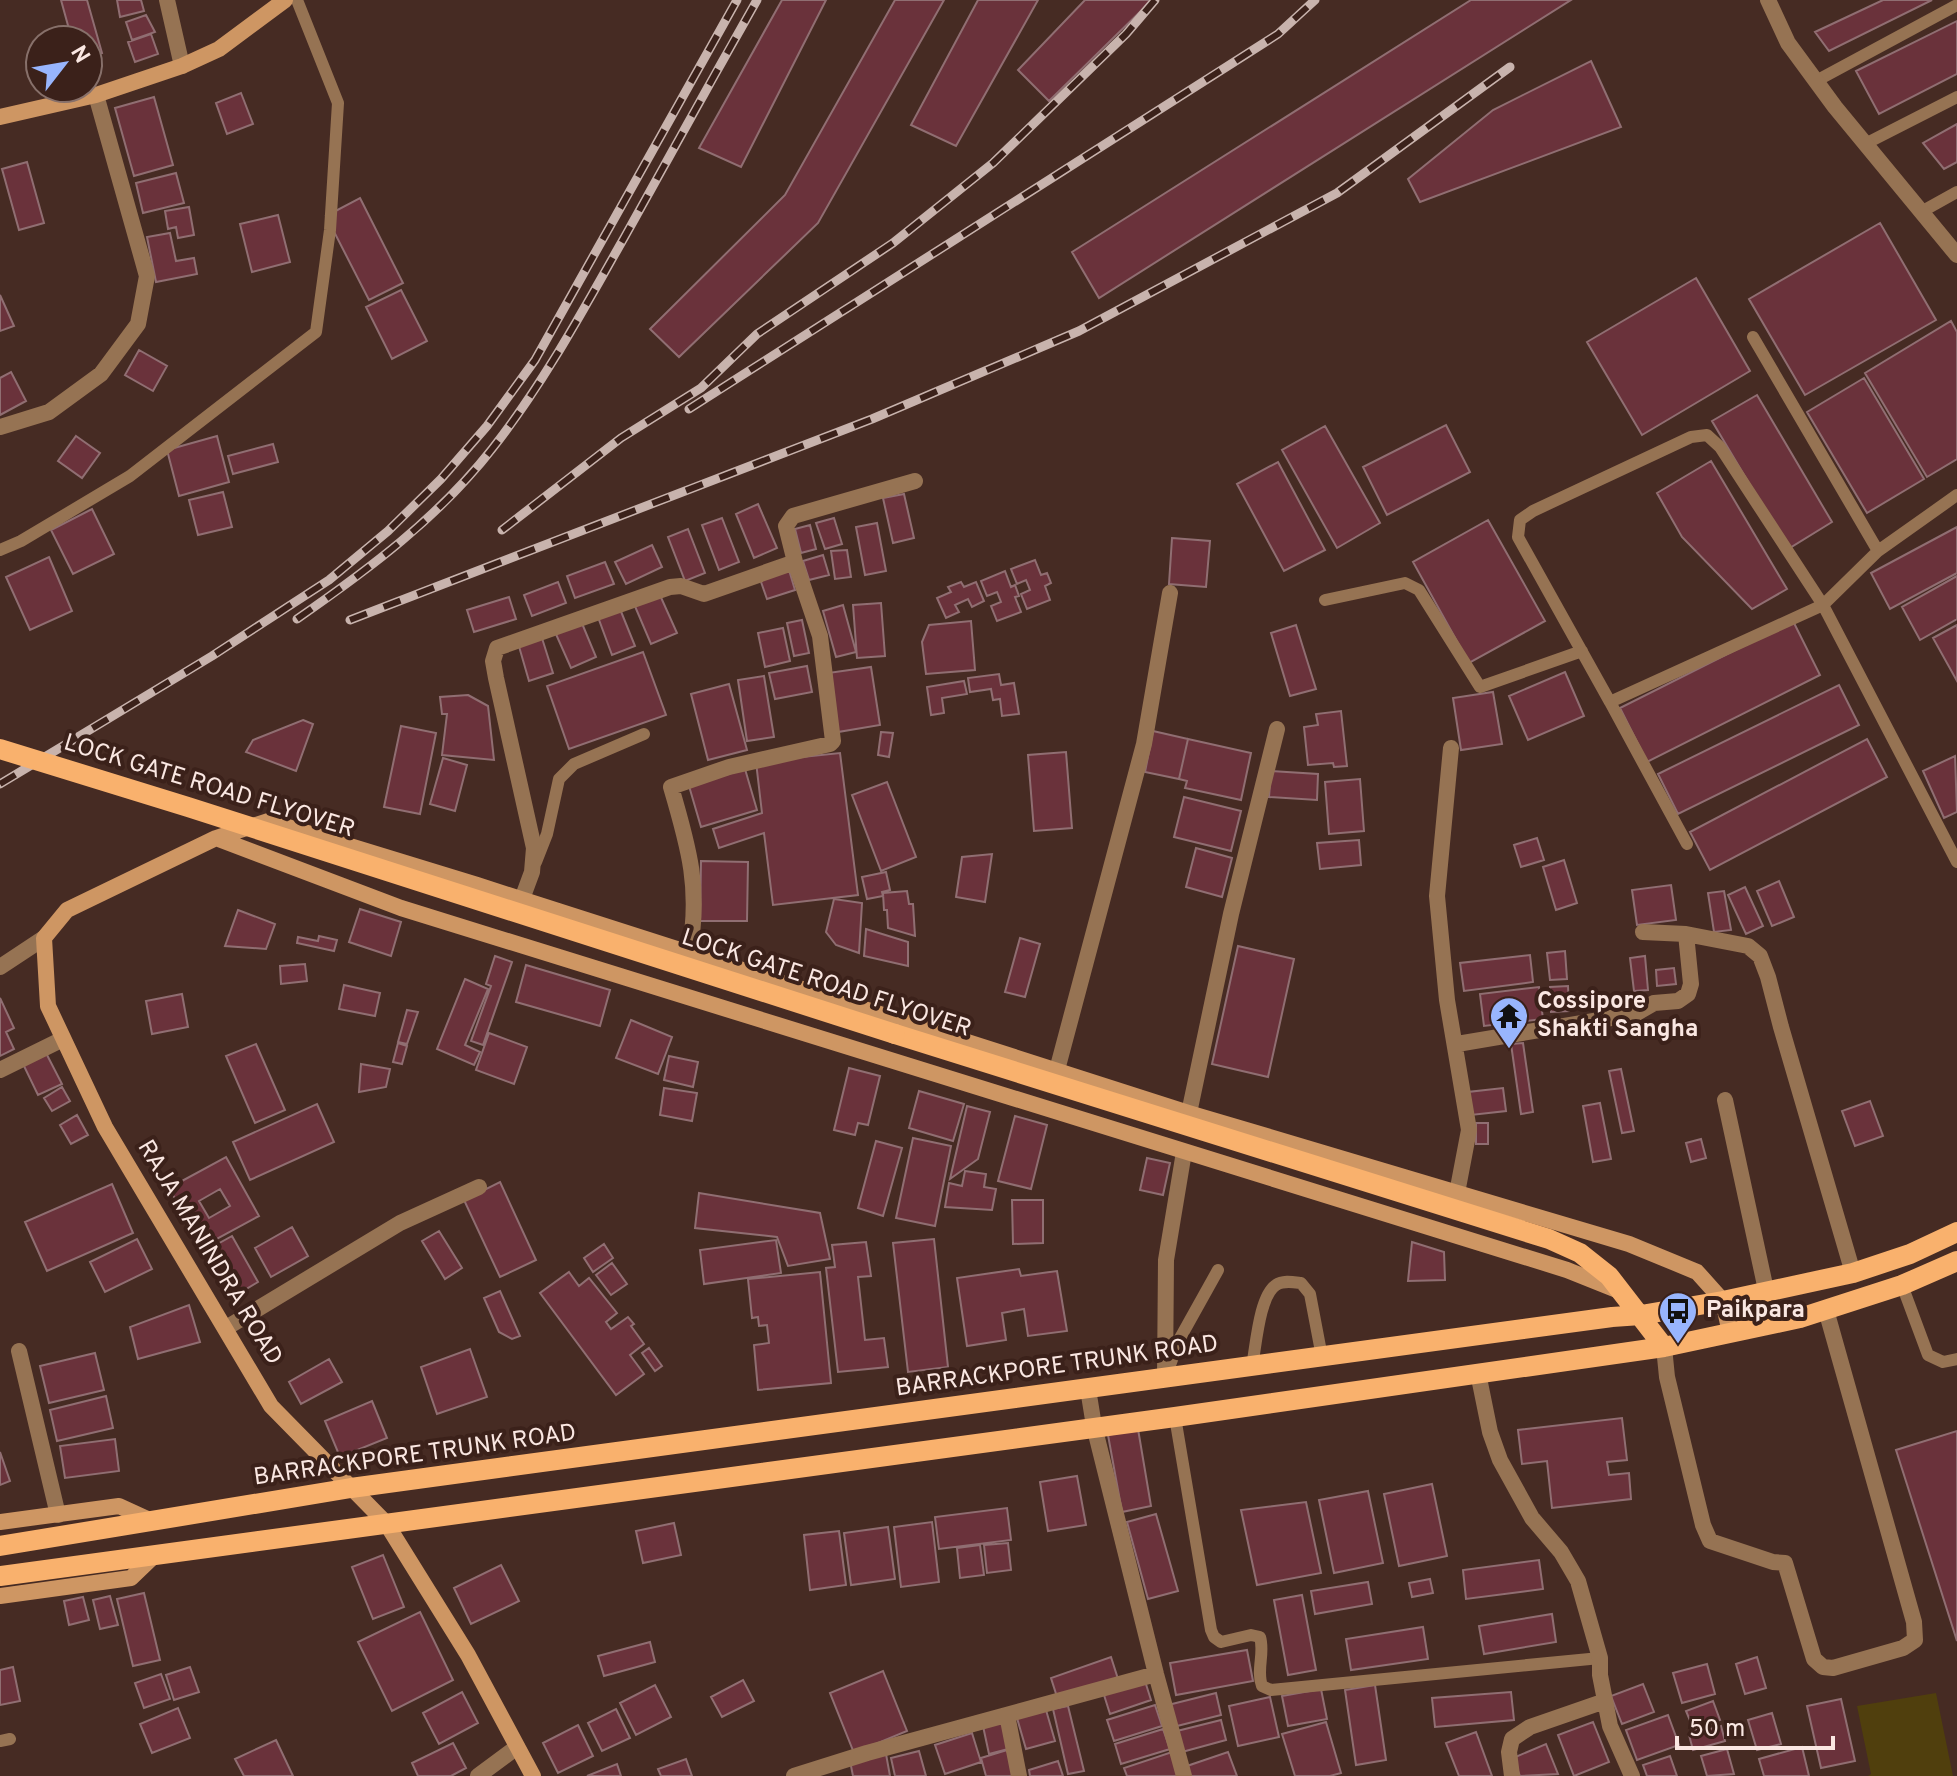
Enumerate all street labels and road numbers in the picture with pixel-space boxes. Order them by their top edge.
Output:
street label: LOCK GATE ROAD FLYOVER [60,728,358,846]
street label: LOCK GATE ROAD FLYOVER [677,923,975,1045]
street label: RAJA MANINDRA ROAD [130,1135,288,1371]
street label: BARRACKPORE TRUNK ROAD [894,1330,1220,1404]
street label: BARRACKPORE TRUNK ROAD [252,1419,578,1493]

